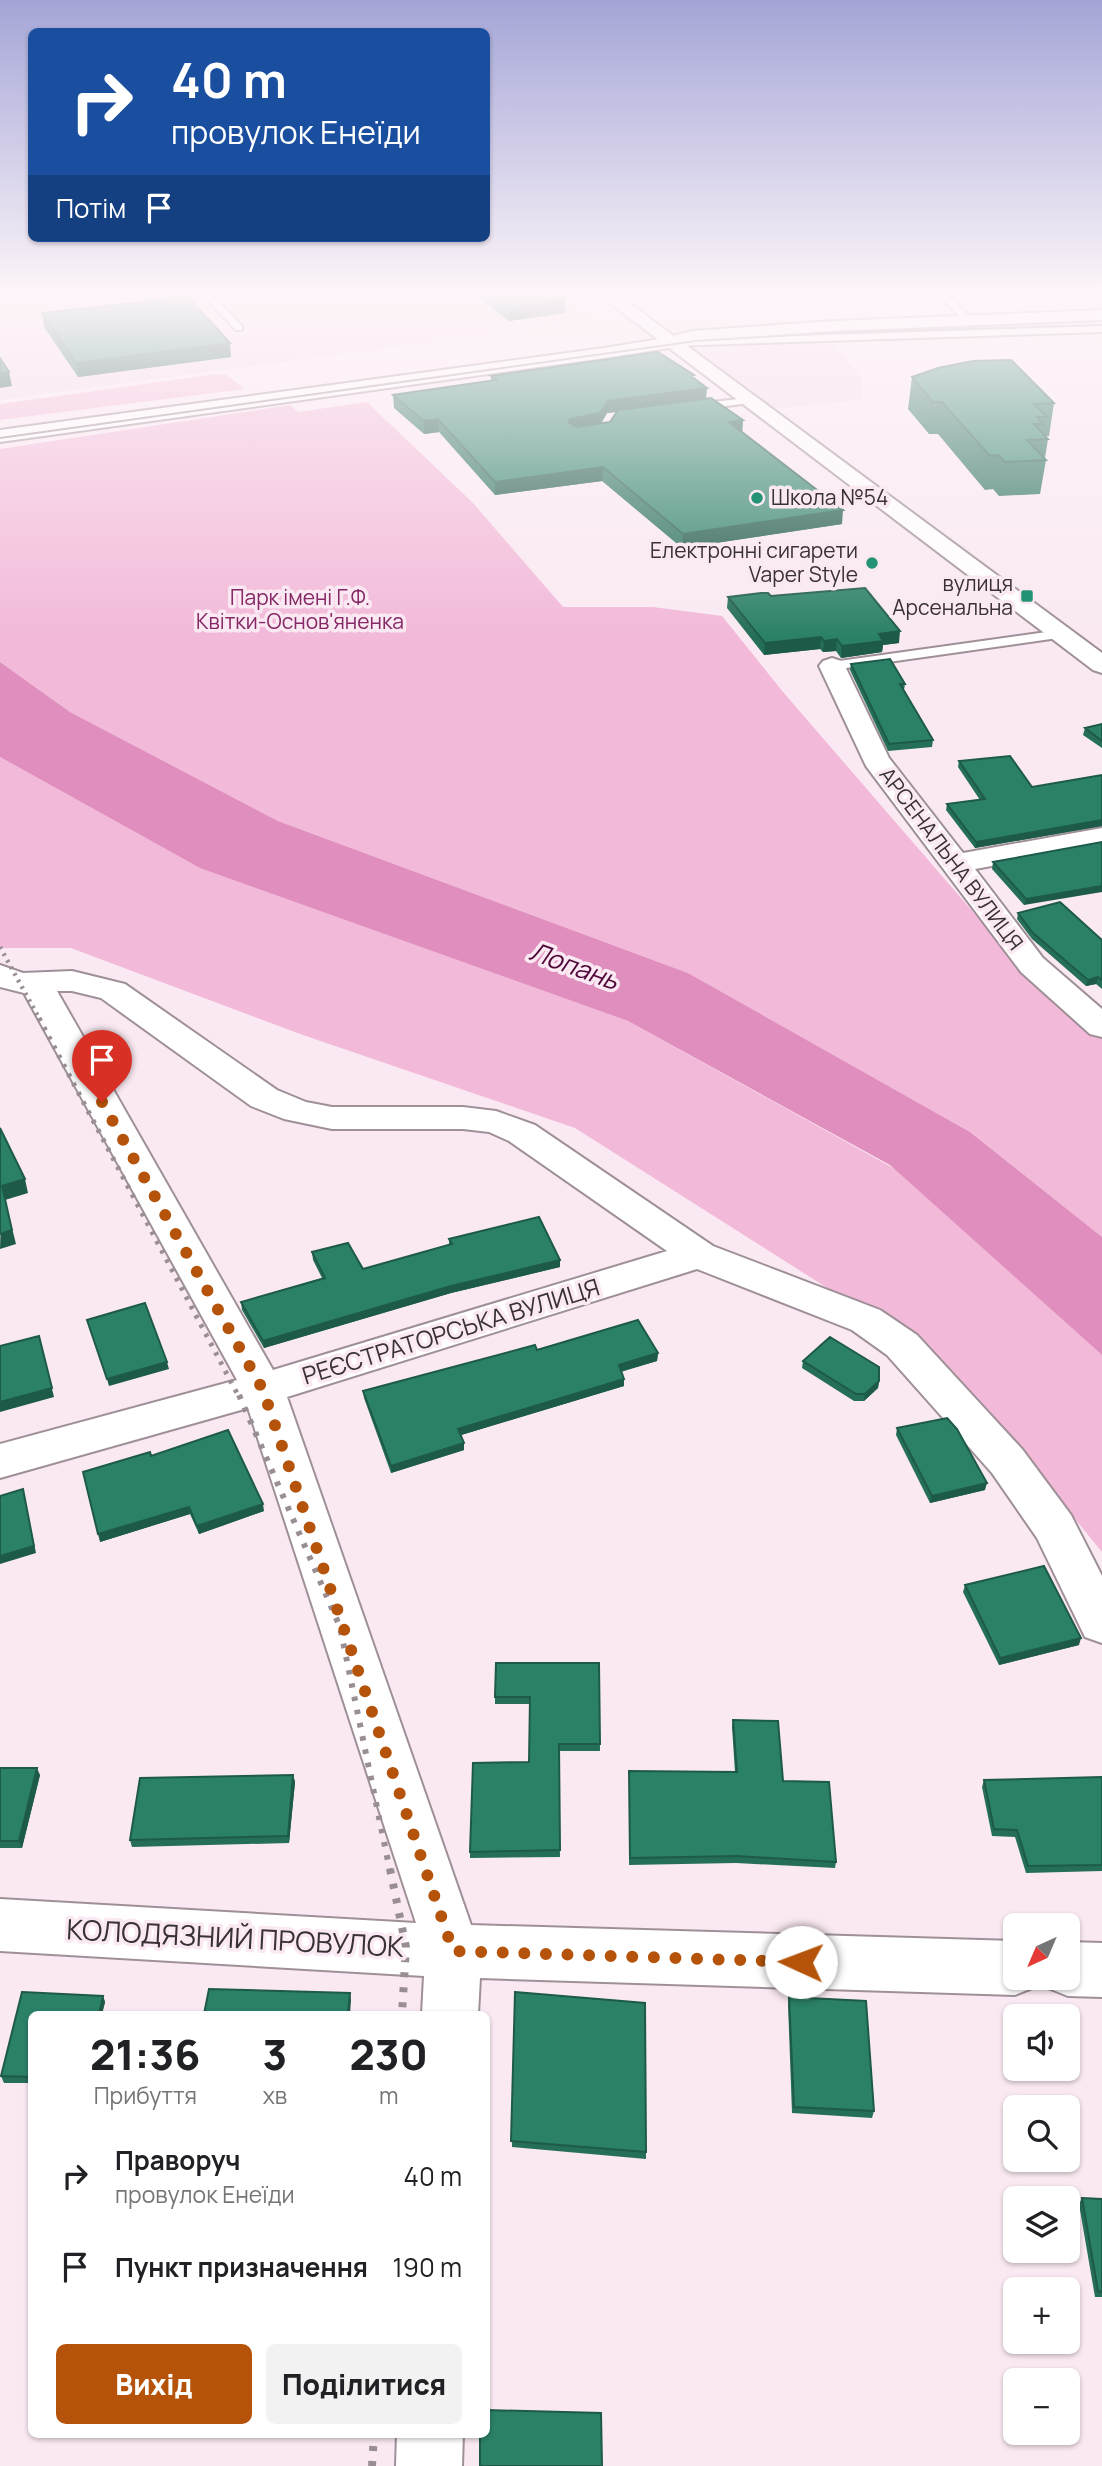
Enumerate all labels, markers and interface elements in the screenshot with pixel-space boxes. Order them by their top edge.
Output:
text: 40 m [171,46,287,113]
icon: right [56,56,147,147]
text: провулок Енеїди [171,110,421,154]
icon: arrive [140,189,178,227]
text: Потім [56,190,126,226]
place label: Школа №54 [771,483,888,511]
marker: Школа №54 [749,490,765,506]
place label: Електронні сигарети Vaper Style [650,536,858,588]
marker: Електронні сигарети Vaper Style [864,555,880,571]
place label: вулиця Арсенальна [892,569,1013,621]
park label: Парк імені Г.Ф. Квітки-Основ'яненка [196,583,404,635]
marker: вулиця Арсенальна [1019,588,1035,604]
street label: АРСЕНАЛЬНА ВУЛИЦЯ [874,761,1030,956]
water label: Лопань [525,932,625,998]
pin [72,1030,132,1102]
icon: arrive [83,1041,121,1079]
street label: РЕЄСТРАТОРСЬКА ВУЛИЦЯ [298,1270,603,1392]
street label: КОЛОДЯЗНИЙ ПРОВУЛОК [66,1909,405,1965]
north arrow [1003,1913,1080,1990]
map controls [1003,1913,1080,2445]
position arrow [764,1925,838,1999]
button: sound [1003,2004,1080,2081]
text: 21:36 [90,2025,200,2083]
text: 3 [263,2025,287,2083]
text: 230 [349,2025,428,2083]
text: Прибуття [94,2079,197,2111]
text: хв [263,2079,287,2111]
text: m [379,2079,398,2111]
button: search [1003,2095,1080,2172]
text: Праворуч [115,2142,240,2178]
icon: right [56,2157,94,2195]
text: 40 m [404,2158,462,2194]
text: провулок Енеїди [115,2178,295,2210]
button: layers [1003,2186,1080,2263]
icon: arrive [56,2248,94,2286]
text: Пункт призначення [115,2249,368,2285]
text: 190 m [393,2249,462,2285]
button: + [1003,2277,1080,2354]
button: Вихід [56,2344,252,2424]
button: Поділитися [266,2344,462,2424]
button: − [1003,2368,1080,2445]

